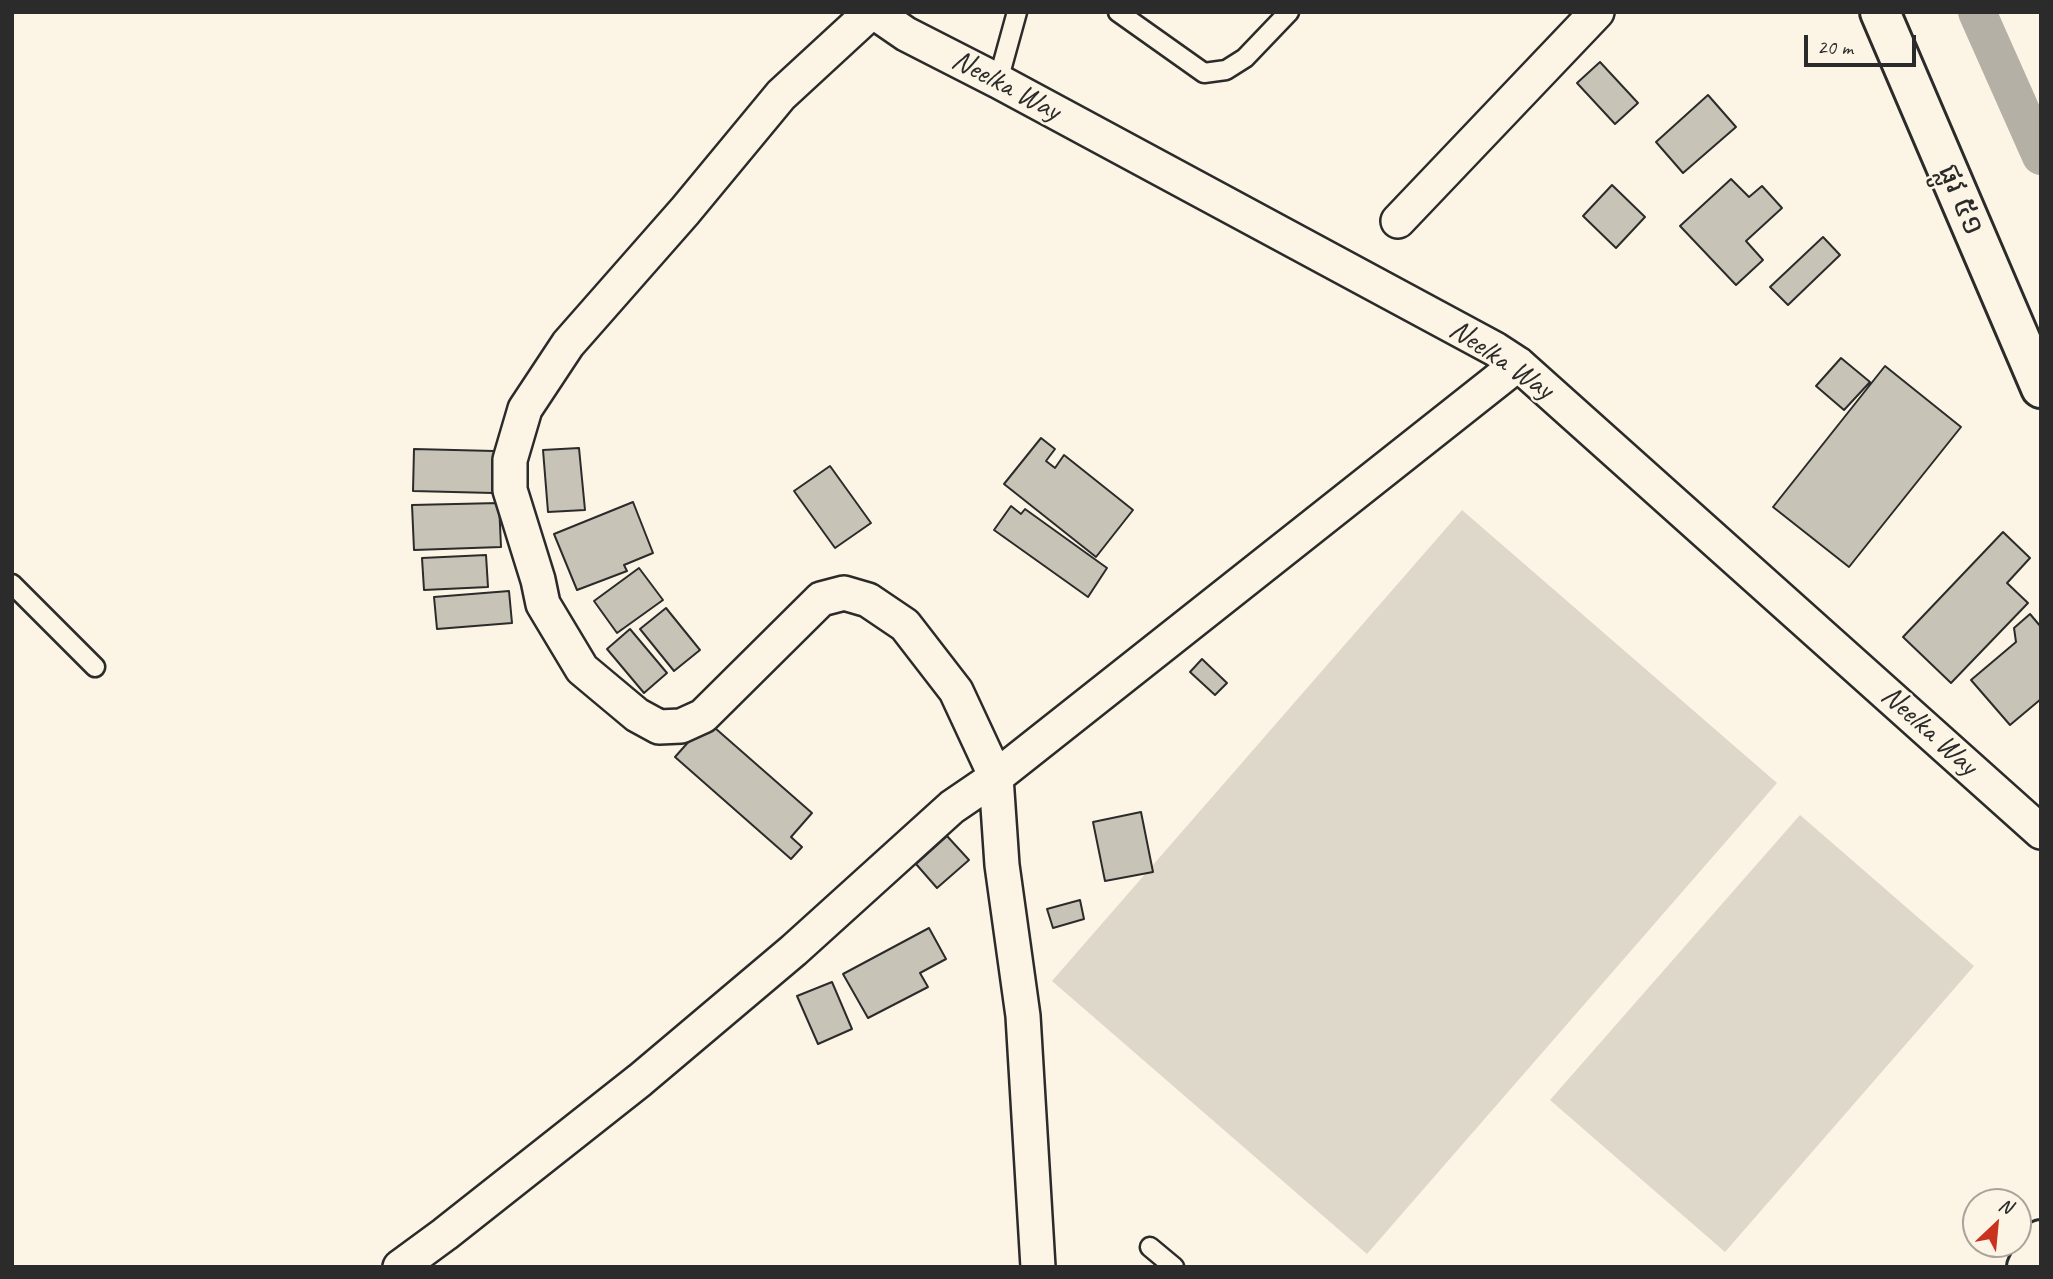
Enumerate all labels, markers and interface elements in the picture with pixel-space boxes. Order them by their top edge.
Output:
scale bar [1808,21,1920,65]
text: 20 m [1817,34,1853,60]
street label: Neelka Way [946,42,1066,130]
street label: ផ្លូវ ៥១ [1929,159,1991,241]
street label: Neelka Way [1442,312,1560,408]
street label: Neelka Way [1873,678,1985,784]
north arrow [1962,1188,2032,1258]
text: N [1995,1193,2016,1219]

